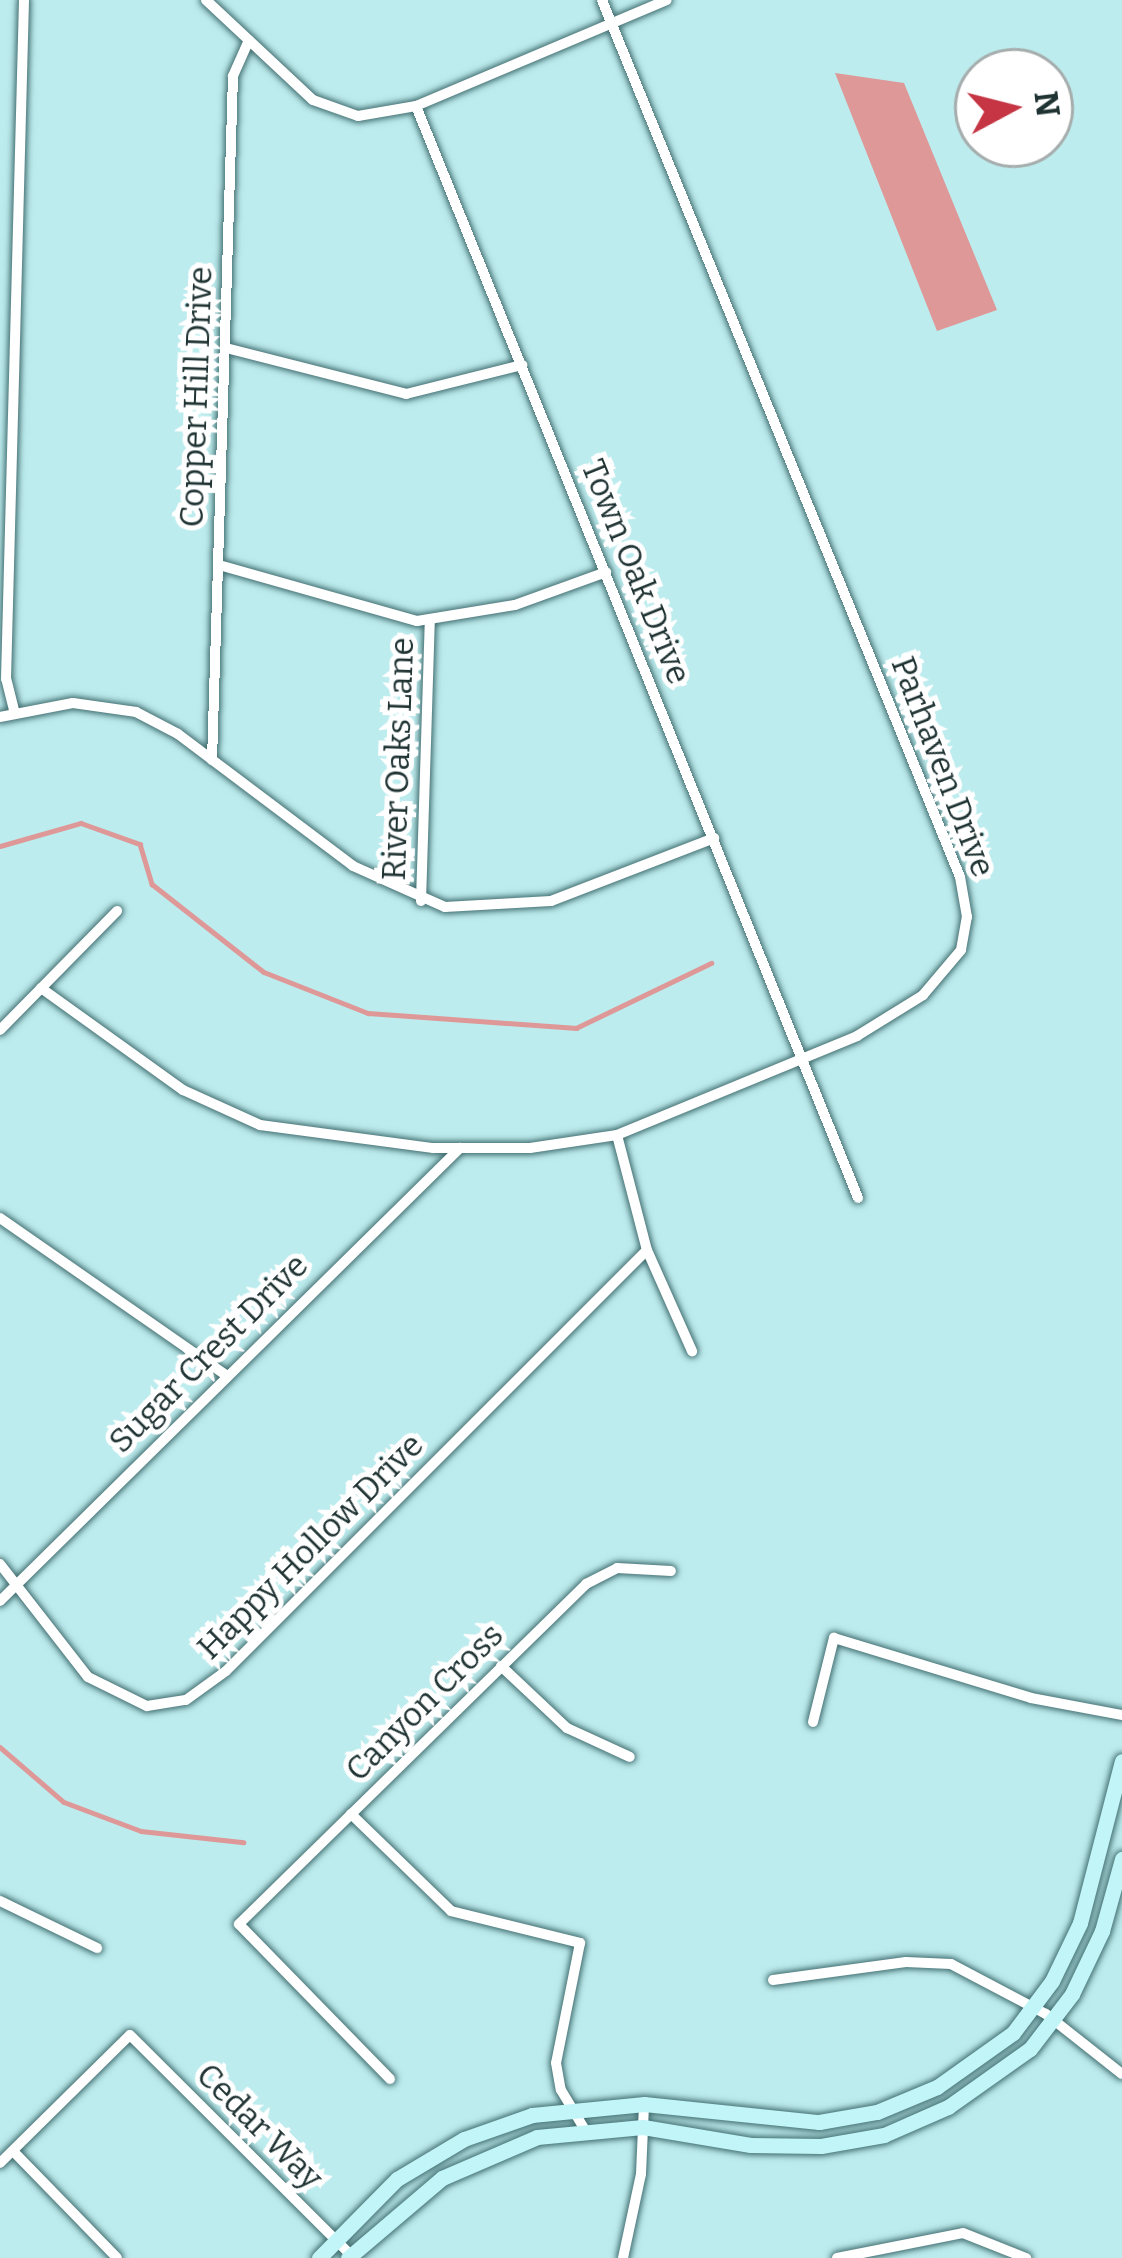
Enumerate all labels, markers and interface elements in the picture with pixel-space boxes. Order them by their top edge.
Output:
north arrow [954,48,1074,168]
text: N [1025,89,1068,119]
street label: Copper Hill Drive [173,266,221,528]
street label: Town Oak Drive [572,454,698,690]
street label: River Oaks Lane [375,637,423,881]
street label: Parhaven Drive [882,651,1002,883]
street label: Sugar Crest Drive [101,1246,317,1462]
street label: Happy Hollow Drive [190,1426,432,1668]
street label: Canyon Cross [338,1616,512,1790]
street label: Cedar Way [188,2056,330,2198]

